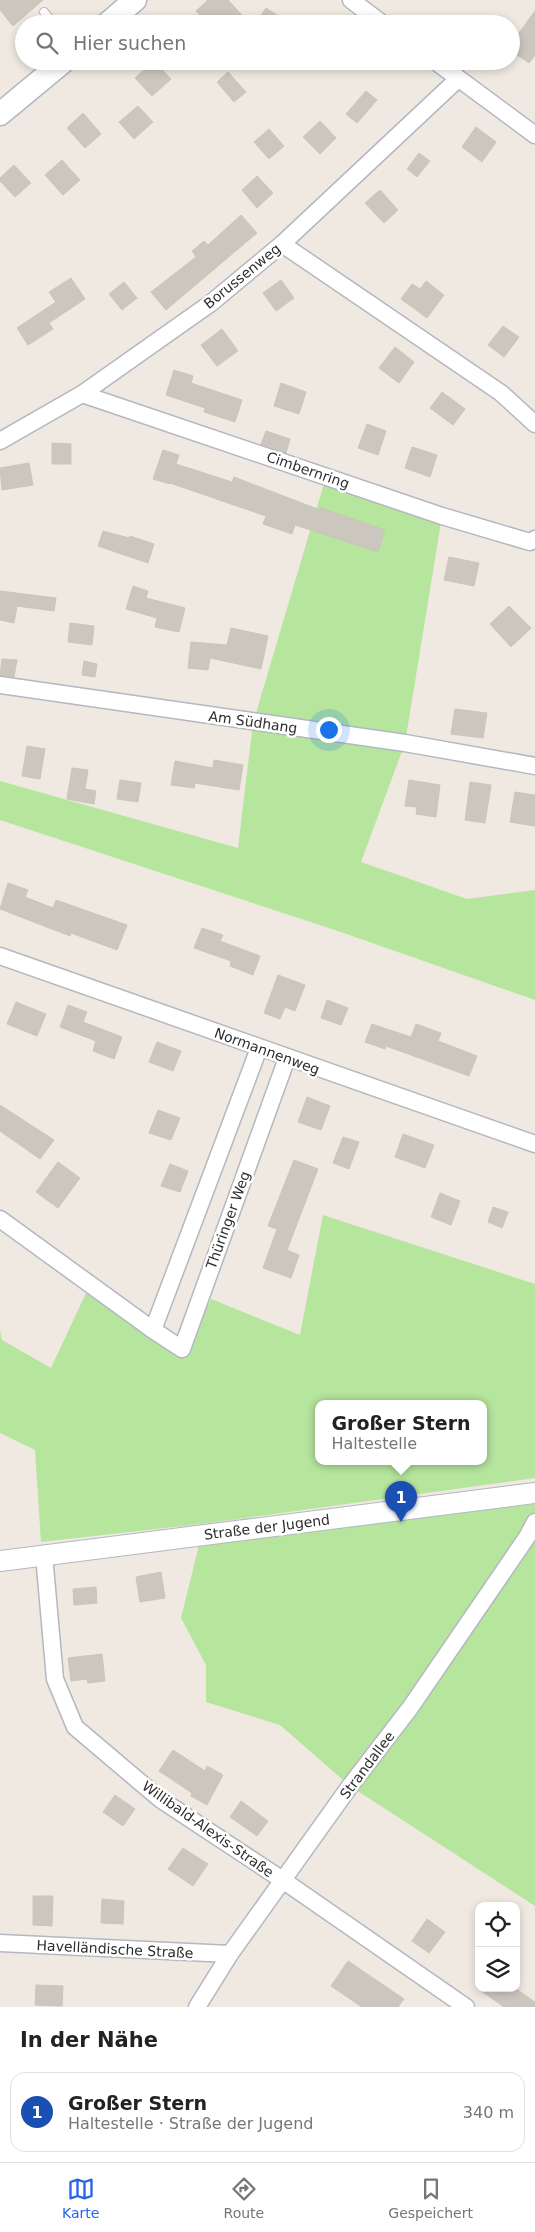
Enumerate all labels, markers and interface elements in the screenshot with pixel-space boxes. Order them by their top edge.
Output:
search box [15,15,520,70]
icon: search [33,29,61,57]
text: Hier suchen [73,32,186,54]
street label: Borussenweg [201,240,283,312]
street label: Cimbernring [264,448,352,492]
street label: Am Südhang [208,708,298,736]
your location [316,717,342,743]
street label: Normannenweg [212,1025,322,1077]
street label: Thüringer Weg [203,1169,253,1272]
popup [315,1400,487,1465]
text: Großer Stern [331,1412,471,1434]
text: Haltestelle [331,1434,417,1453]
pin: 1 [385,1481,417,1522]
street label: Straße der Jugend [203,1511,331,1543]
street label: Strandallee [337,1728,397,1802]
street label: Willibald-Alexis-Straße [139,1778,277,1880]
map controls [475,1902,520,1992]
button: locate [475,1902,520,1947]
street label: Havelländische Straße [36,1937,194,1961]
button: layers [475,1947,520,1992]
text: In der Nähe [20,2028,158,2052]
text: Großer Stern [68,2092,207,2114]
text: 1 [31,2103,43,2122]
text: 340 m [463,2103,514,2122]
text: Haltestelle · Straße der Jugend [68,2114,313,2133]
tab: Karte [62,2175,99,2221]
tab: Route [224,2175,264,2221]
tab: Gespeichert [388,2175,473,2221]

